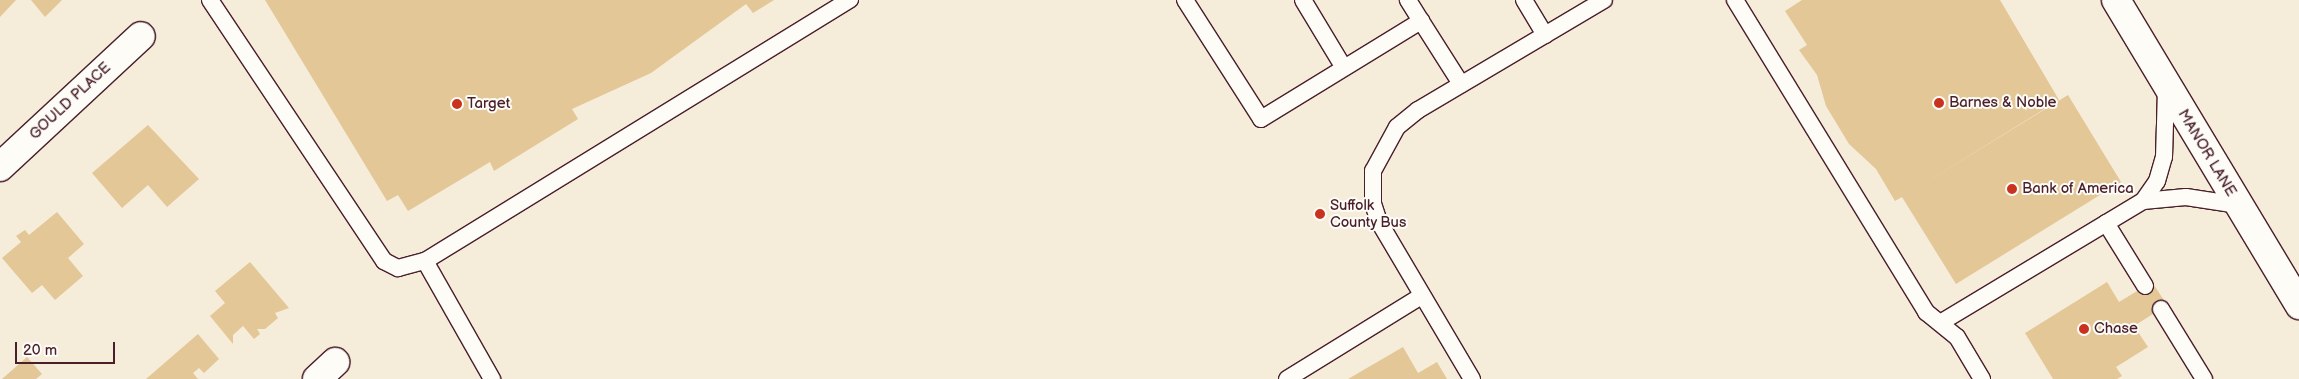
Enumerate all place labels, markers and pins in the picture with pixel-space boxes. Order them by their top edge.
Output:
place label: Barnes & Noble [1949,94,2056,112]
place label: Target [467,95,510,113]
marker: Barnes & Noble [1933,97,1945,109]
marker: Target [451,98,463,110]
place label: Bank of America [2022,180,2134,198]
marker: Bank of America [2006,183,2018,195]
place label: Suffolk County Bus [1330,196,1407,231]
marker: Suffolk County Bus [1314,208,1326,220]
place label: Chase [2094,320,2138,338]
marker: Chase [2078,323,2090,335]

